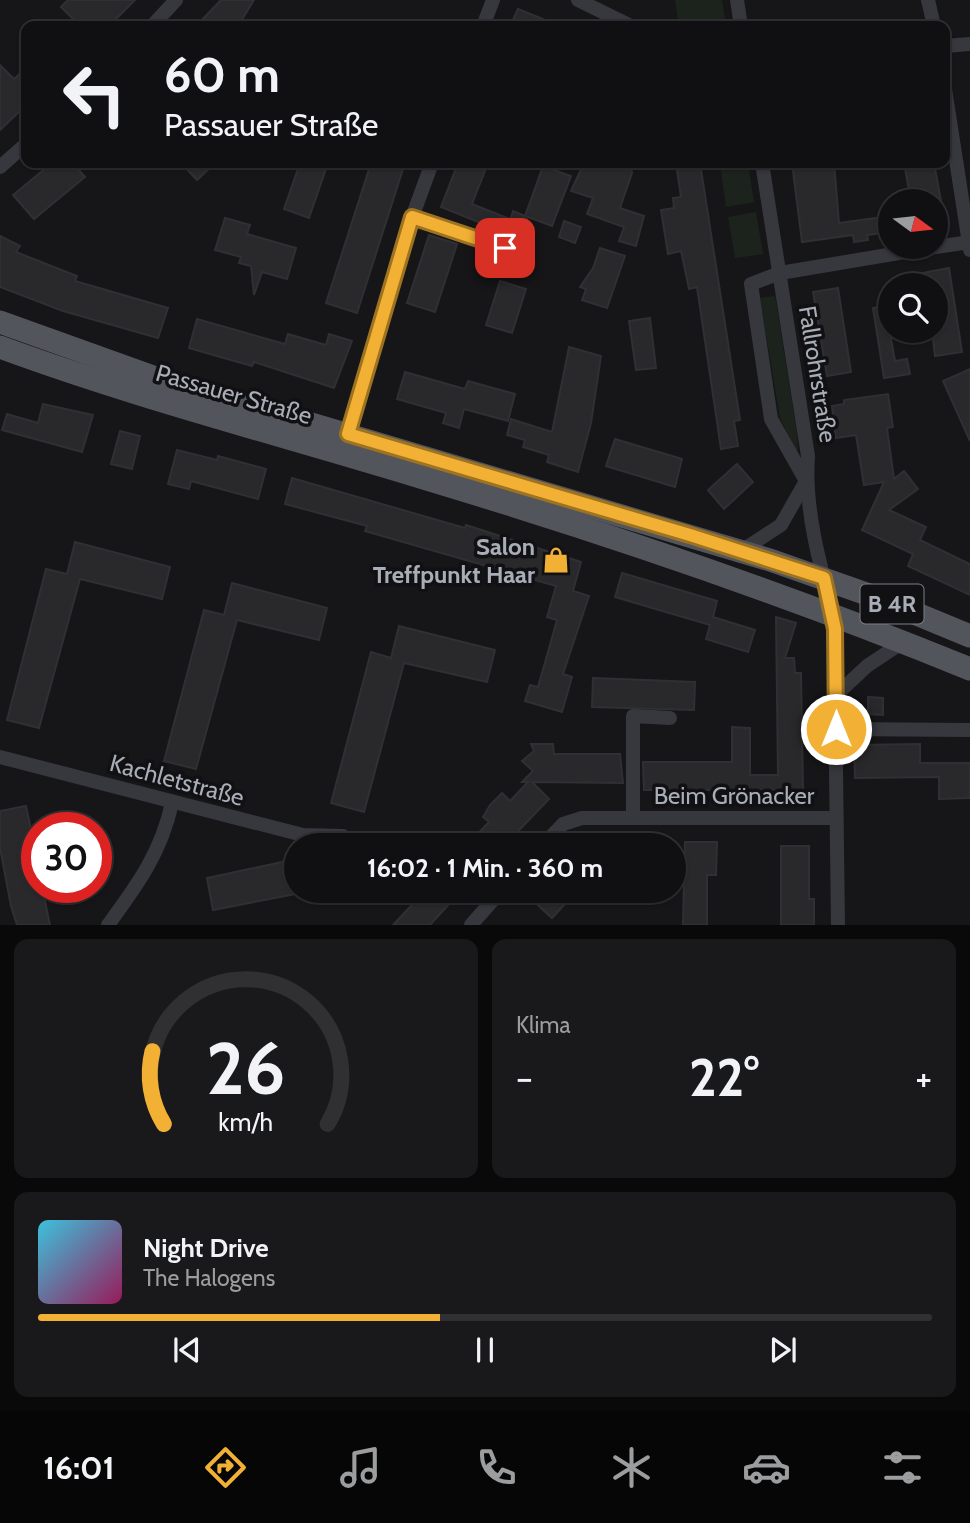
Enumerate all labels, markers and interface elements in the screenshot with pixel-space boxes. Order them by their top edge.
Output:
text: 60 m [164,45,280,104]
icon: left [49,49,140,140]
text: Passauer Straße [164,105,378,144]
north arrow [878,189,948,259]
map controls [878,189,948,343]
pin [475,218,535,278]
icon: arrive [486,229,524,267]
button: search [878,273,948,343]
street label: Fallrohrstraße [793,304,843,444]
street label: Passauer Straße [153,358,315,430]
place label: Salon Treffpunkt Haar [373,532,535,589]
shop icon: Salon Treffpunkt Haar [541,545,571,575]
road number: B 4R [860,584,924,624]
position arrow [799,692,873,766]
street label: Kachletstraße [107,748,247,812]
street label: Beim Grönacker [654,781,815,810]
speed limit sign: 30 [21,812,112,903]
text: 16:02 · 1 Min. · 360 m [367,852,603,884]
text: Klima [516,1011,571,1039]
text: 26 [206,1025,286,1113]
text: 22° [689,1046,759,1109]
text: − [516,1054,533,1101]
text: + [915,1054,932,1101]
text: km/h [219,1107,273,1137]
text: Night Drive [143,1232,269,1264]
text: The Halogens [143,1264,275,1292]
icon: previous [168,1331,206,1369]
icon: pause [466,1331,504,1369]
icon: next [764,1331,802,1369]
icon: directions [201,1443,250,1492]
icon: music [336,1443,385,1492]
icon: phone [472,1443,521,1492]
icon: climate [607,1443,656,1492]
icon: car [742,1443,791,1492]
icon: filters [878,1443,927,1492]
text: 16:01 [43,1448,114,1487]

